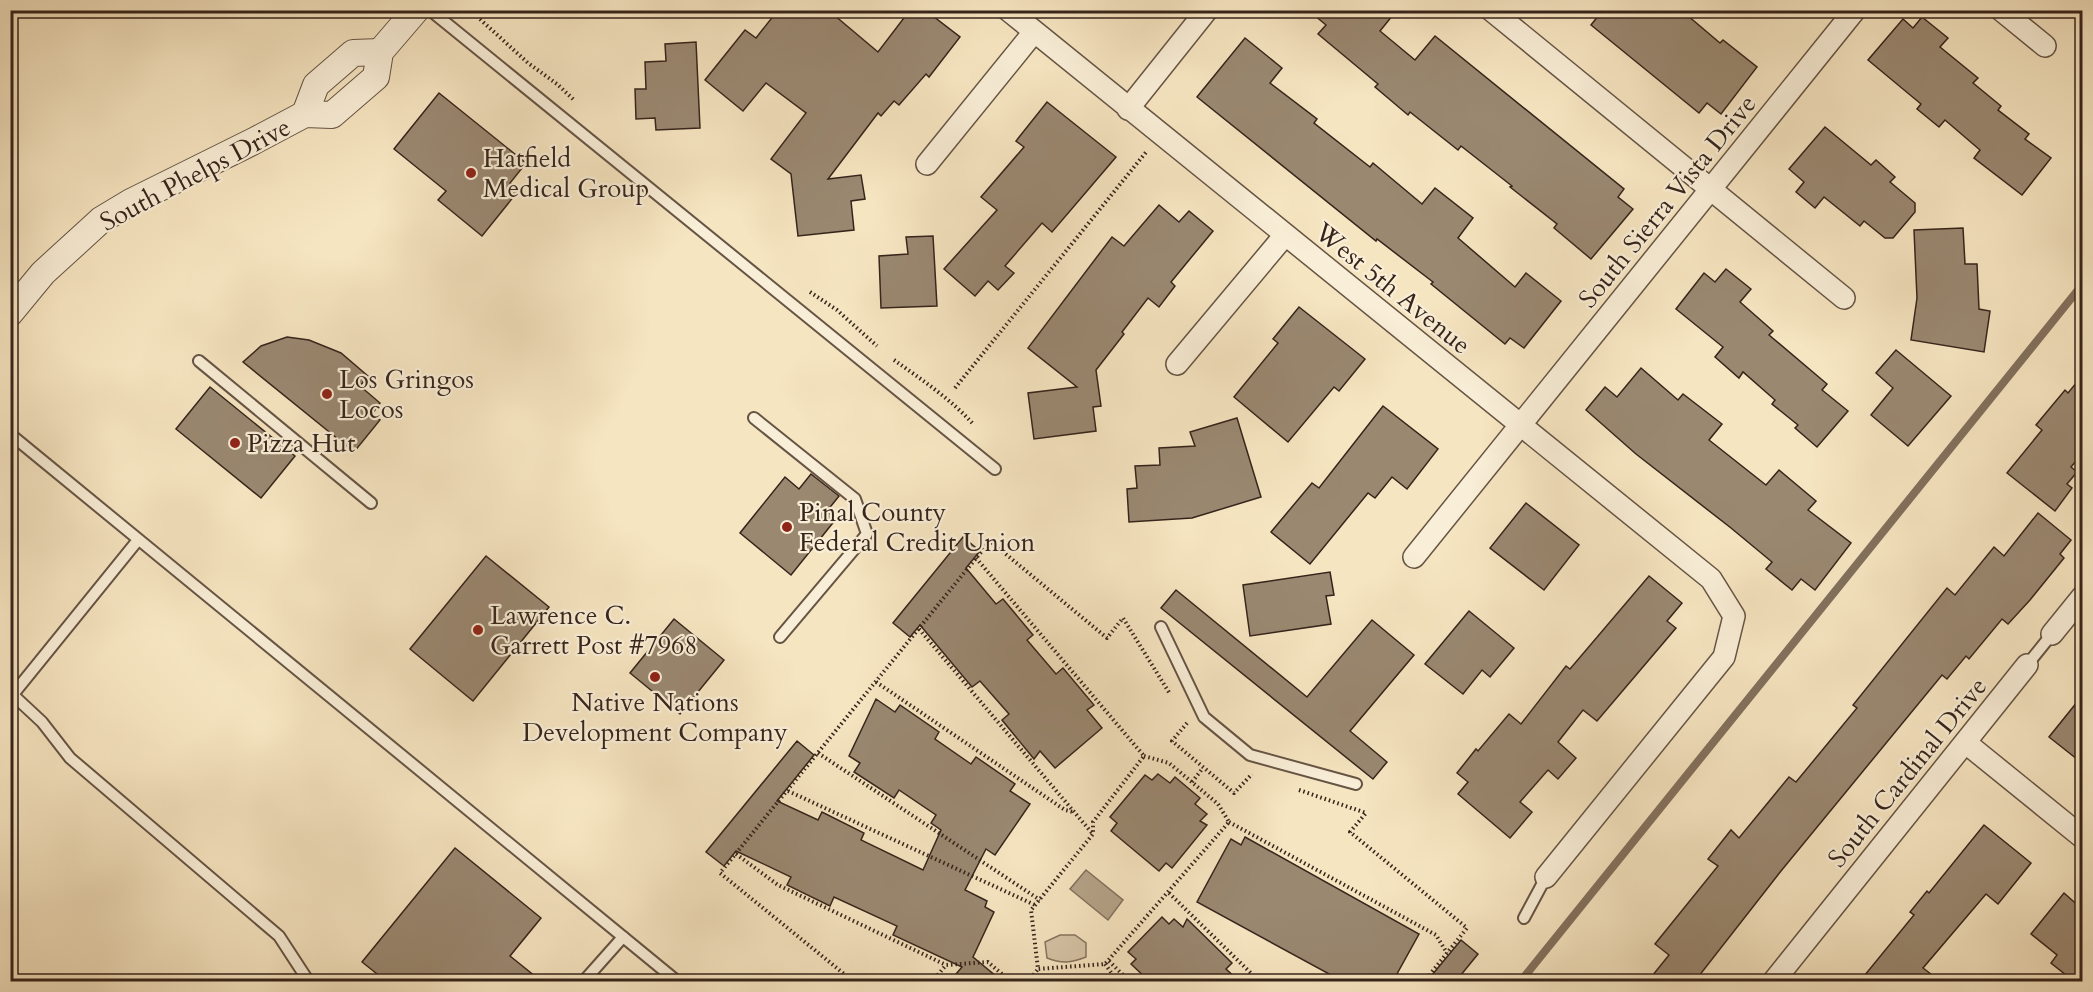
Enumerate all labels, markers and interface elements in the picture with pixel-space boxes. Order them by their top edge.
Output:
street label: South Sierra Vista Drive [1571,87,1764,315]
street label: South Phelps Drive [94,109,297,239]
place label: Hatfield Medical Group [483,141,649,206]
marker: Hatfield Medical Group [464,166,478,180]
street label: West 5th Avenue [1306,214,1478,362]
place label: Los Gringos Locos [339,362,474,427]
marker: Los Gringos Locos [320,387,334,401]
place label: Pizza Hut [247,426,355,461]
marker: Pizza Hut [228,436,242,450]
place label: Pinal County Federal Credit Union [799,495,1035,560]
marker: Pinal County Federal Credit Union [780,520,794,534]
place label: Lawrence C. Garrett Post #7968 [490,598,698,663]
marker: Lawrence C. Garrett Post #7968 [471,623,485,637]
marker: Native Nations Development Company [648,670,662,684]
street label: South Cardinal Drive [1820,670,1995,875]
place label: Native Nations Development Company [522,685,788,750]

